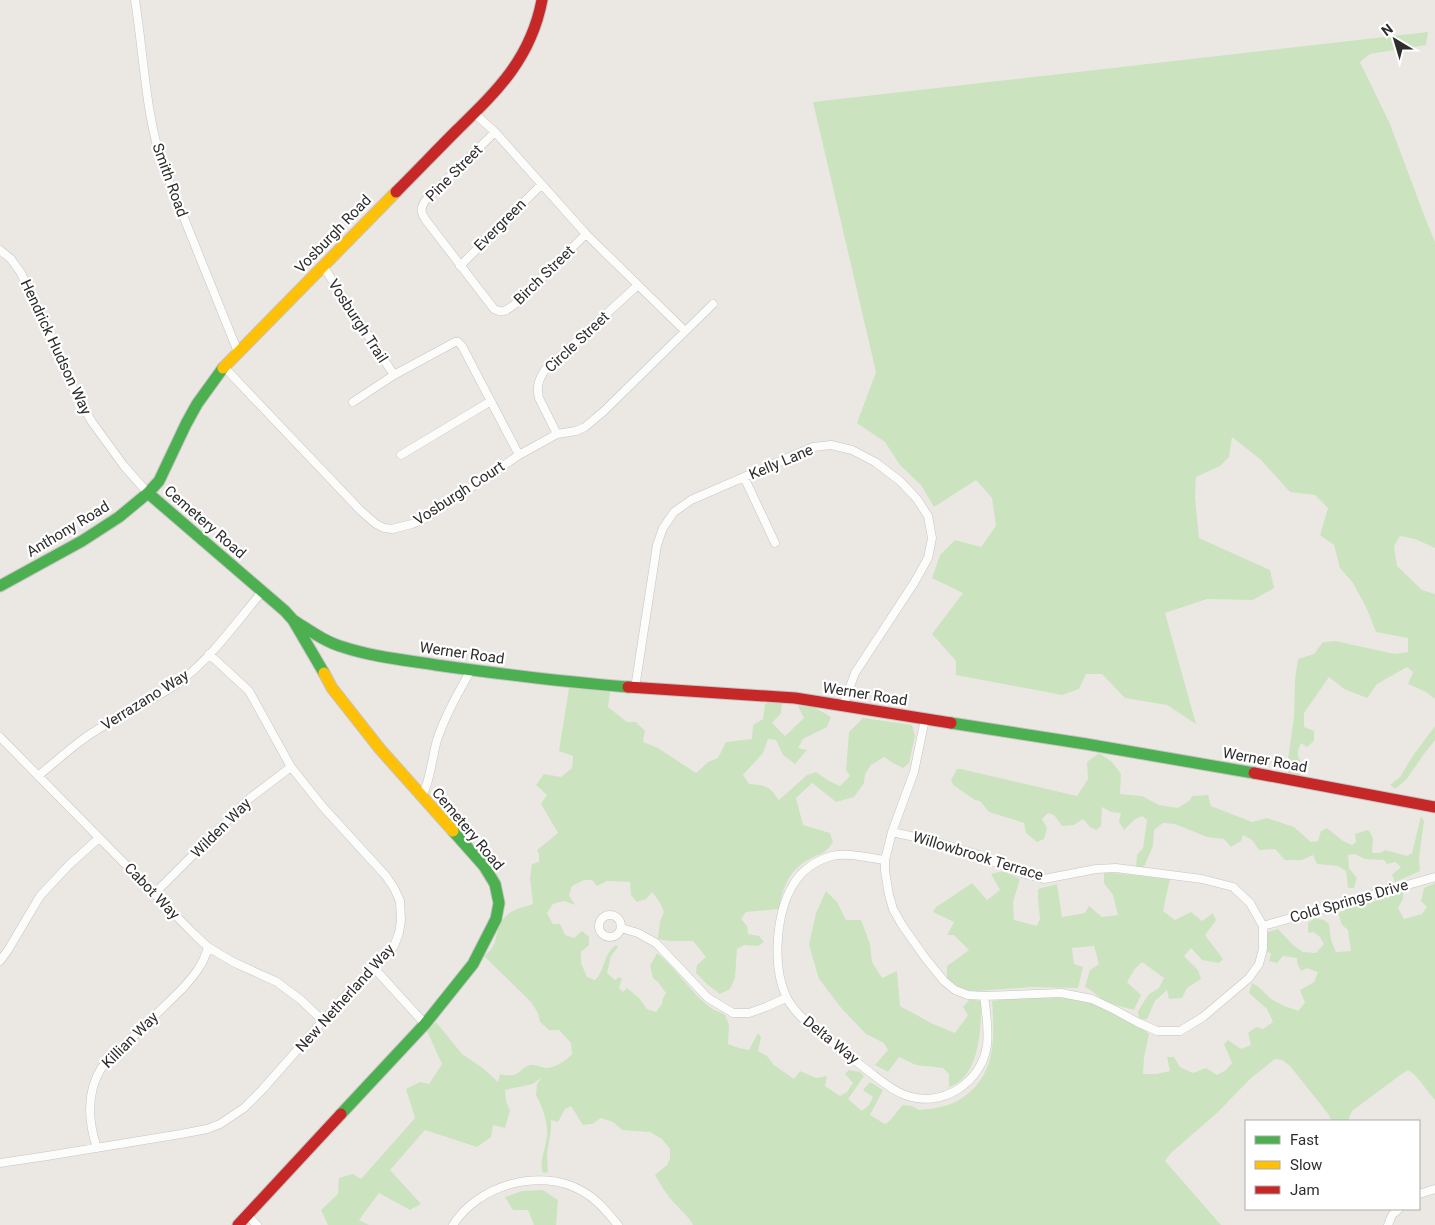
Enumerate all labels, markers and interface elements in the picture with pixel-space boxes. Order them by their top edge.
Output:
north arrow [1370,15,1420,65]
text: N [1378,20,1396,39]
street label: Smith Road [148,141,192,219]
street label: Pine Street [422,141,486,205]
street label: Vosburgh Road [291,191,375,277]
street label: Evergreen [470,195,530,255]
street label: Birch Street [510,242,578,308]
street label: Hendrick Hudson Way [17,276,95,418]
street label: Vosburgh Trail [324,276,392,366]
street label: Circle Street [541,308,613,376]
street label: Kelly Lane [746,440,816,484]
street label: Vosburgh Court [410,457,508,529]
street label: Cemetery Road [161,482,249,562]
street label: Anthony Road [23,497,113,561]
street label: Werner Road [418,638,506,668]
street label: Verrazano Way [98,666,192,734]
street label: Werner Road [821,678,909,710]
street label: Werner Road [1221,744,1309,776]
street label: Cemetery Road [428,784,508,874]
street label: Wilden Way [187,794,255,862]
street label: Willowbrook Terrace [911,828,1046,884]
street label: Cabot Way [121,859,183,923]
street label: Cold Springs Drive [1288,876,1410,926]
street label: New Netherland Way [292,940,398,1056]
street label: Killian Way [98,1008,162,1072]
street label: Delta Way [800,1012,862,1068]
legend [1245,1120,1420,1210]
text: Fast [1290,1131,1319,1149]
text: Slow [1290,1156,1322,1174]
text: Jam [1290,1181,1320,1199]

